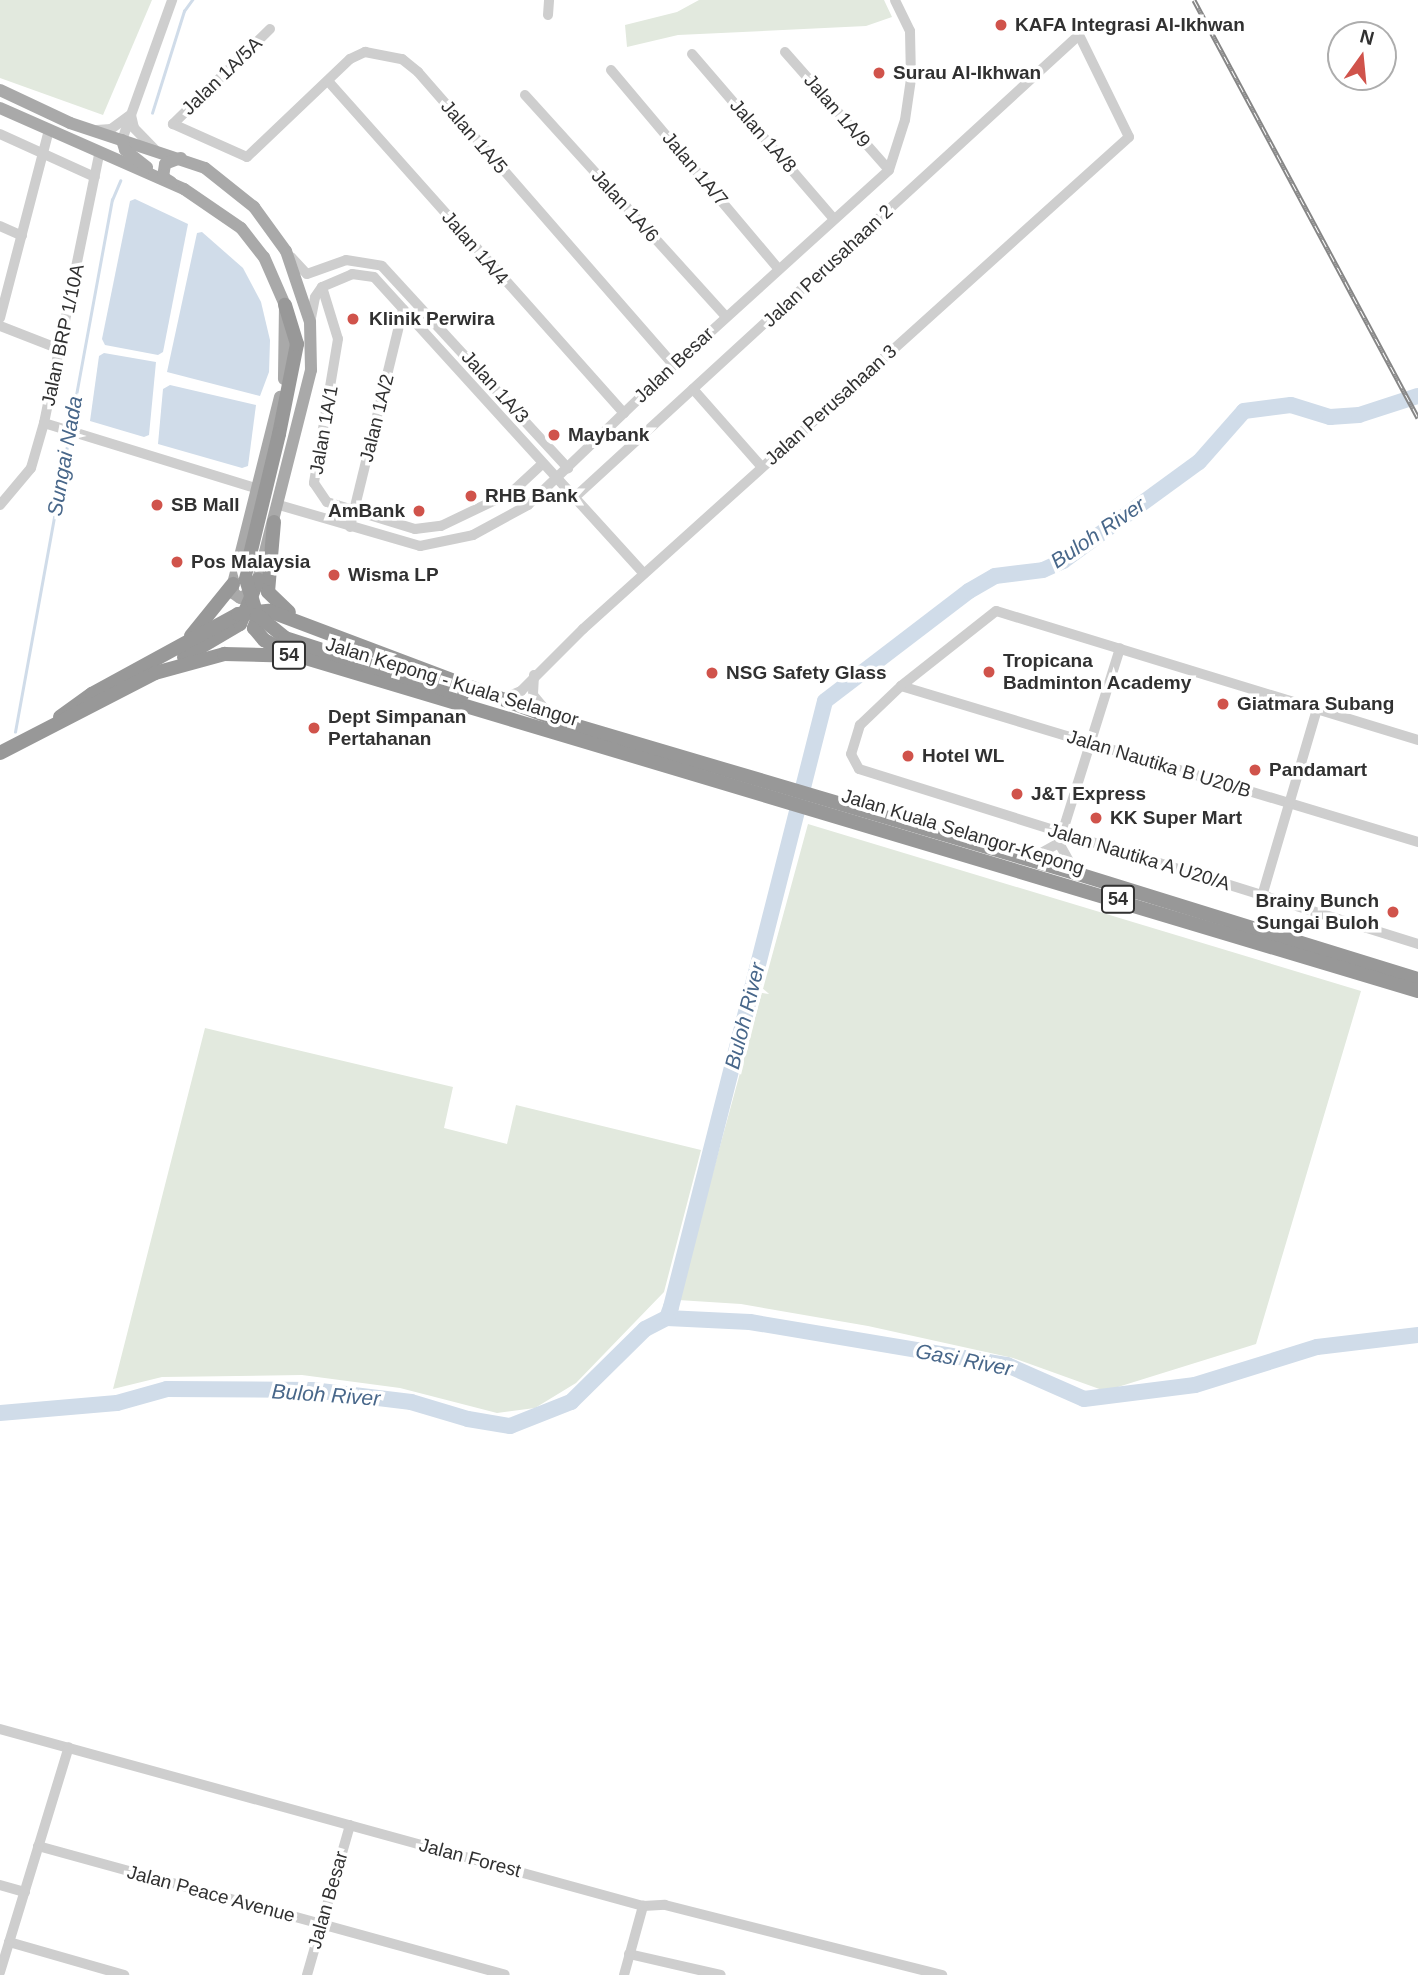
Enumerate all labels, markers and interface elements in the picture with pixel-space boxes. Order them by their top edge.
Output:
place label: KAFA Integrasi Al-Ikhwan [1015,14,1246,36]
marker: KAFA Integrasi Al-Ikhwan [993,17,1009,33]
north arrow [1327,21,1397,91]
text: N [1358,25,1376,49]
street label: Jalan 1A/5A [177,32,267,120]
place label: Surau Al-Ikhwan [893,62,1042,84]
marker: Surau Al-Ikhwan [871,65,887,81]
street label: Jalan 1A/9 [799,70,875,152]
street label: Jalan 1A/8 [725,95,801,177]
street label: Jalan 1A/5 [436,96,512,178]
street label: Jalan 1A/7 [657,127,733,211]
street label: Jalan 1A/6 [586,165,664,247]
street label: Jalan Perusahaan 2 [758,200,898,332]
street label: Jalan 1A/4 [437,207,513,289]
street label: Jalan BRP 1/10A [37,262,89,408]
place label: Klinik Perwira [369,308,495,330]
marker: Klinik Perwira [343,309,363,329]
street label: Jalan Besar [630,322,718,408]
street label: Jalan Perusahaan 3 [761,340,901,470]
street label: Jalan 1A/3 [456,346,534,428]
street label: Jalan 1A/2 [355,372,399,464]
street label: Jalan 1A/1 [305,384,343,476]
water label: Sungai Nada [42,394,88,518]
place label: Maybank [568,424,649,446]
marker: Maybank [546,427,562,443]
place label: RHB Bank [485,485,578,507]
marker: RHB Bank [463,488,479,504]
water label: Buloh River [1046,492,1150,574]
place label: SB Mall [171,494,240,516]
marker: SB Mall [149,497,165,513]
place label: AmBank [328,500,405,522]
marker: AmBank [411,503,427,519]
place label: Pos Malaysia [191,551,310,573]
marker: Pos Malaysia [169,554,185,570]
place label: Wisma LP [348,564,439,586]
marker: Wisma LP [326,567,342,583]
street label: Jalan Kepong - Kuala Selangor [323,633,581,731]
road number: 54 [272,640,306,670]
place label: Tropicana Badminton Academy [1003,650,1192,694]
place label: NSG Safety Glass [726,662,887,684]
marker: Tropicana Badminton Academy [981,664,997,680]
marker: NSG Safety Glass [704,665,720,681]
place label: Giatmara Subang [1237,693,1394,715]
marker: Giatmara Subang [1215,696,1231,712]
place label: Dept Simpanan Pertahanan [328,706,466,750]
marker: Dept Simpanan Pertahanan [306,720,322,736]
street label: Jalan Nautika B U20/B [1064,725,1254,803]
place label: Hotel WL [922,745,1004,767]
marker: Hotel WL [900,748,916,764]
place label: Pandamart [1269,759,1367,781]
marker: Pandamart [1247,762,1263,778]
place label: J&T Express [1031,783,1146,805]
street label: Jalan Kuala Selangor-Kepong [839,784,1087,880]
marker: J&T Express [1009,786,1025,802]
place label: KK Super Mart [1110,807,1242,829]
marker: KK Super Mart [1088,810,1104,826]
street label: Jalan Nautika A U20/A [1044,818,1234,896]
road number: 54 [1100,884,1136,914]
place label: Brainy Bunch Sungai Buloh [1255,890,1379,934]
marker: Brainy Bunch Sungai Buloh [1385,904,1401,920]
water label: Buloh River [720,960,770,1072]
water label: Gasi River [913,1338,1015,1382]
water label: Buloh River [271,1379,381,1411]
street label: Jalan Forest [417,1833,523,1883]
street label: Jalan Besar [303,1849,353,1951]
street label: Jalan Peace Avenue [124,1860,298,1928]

